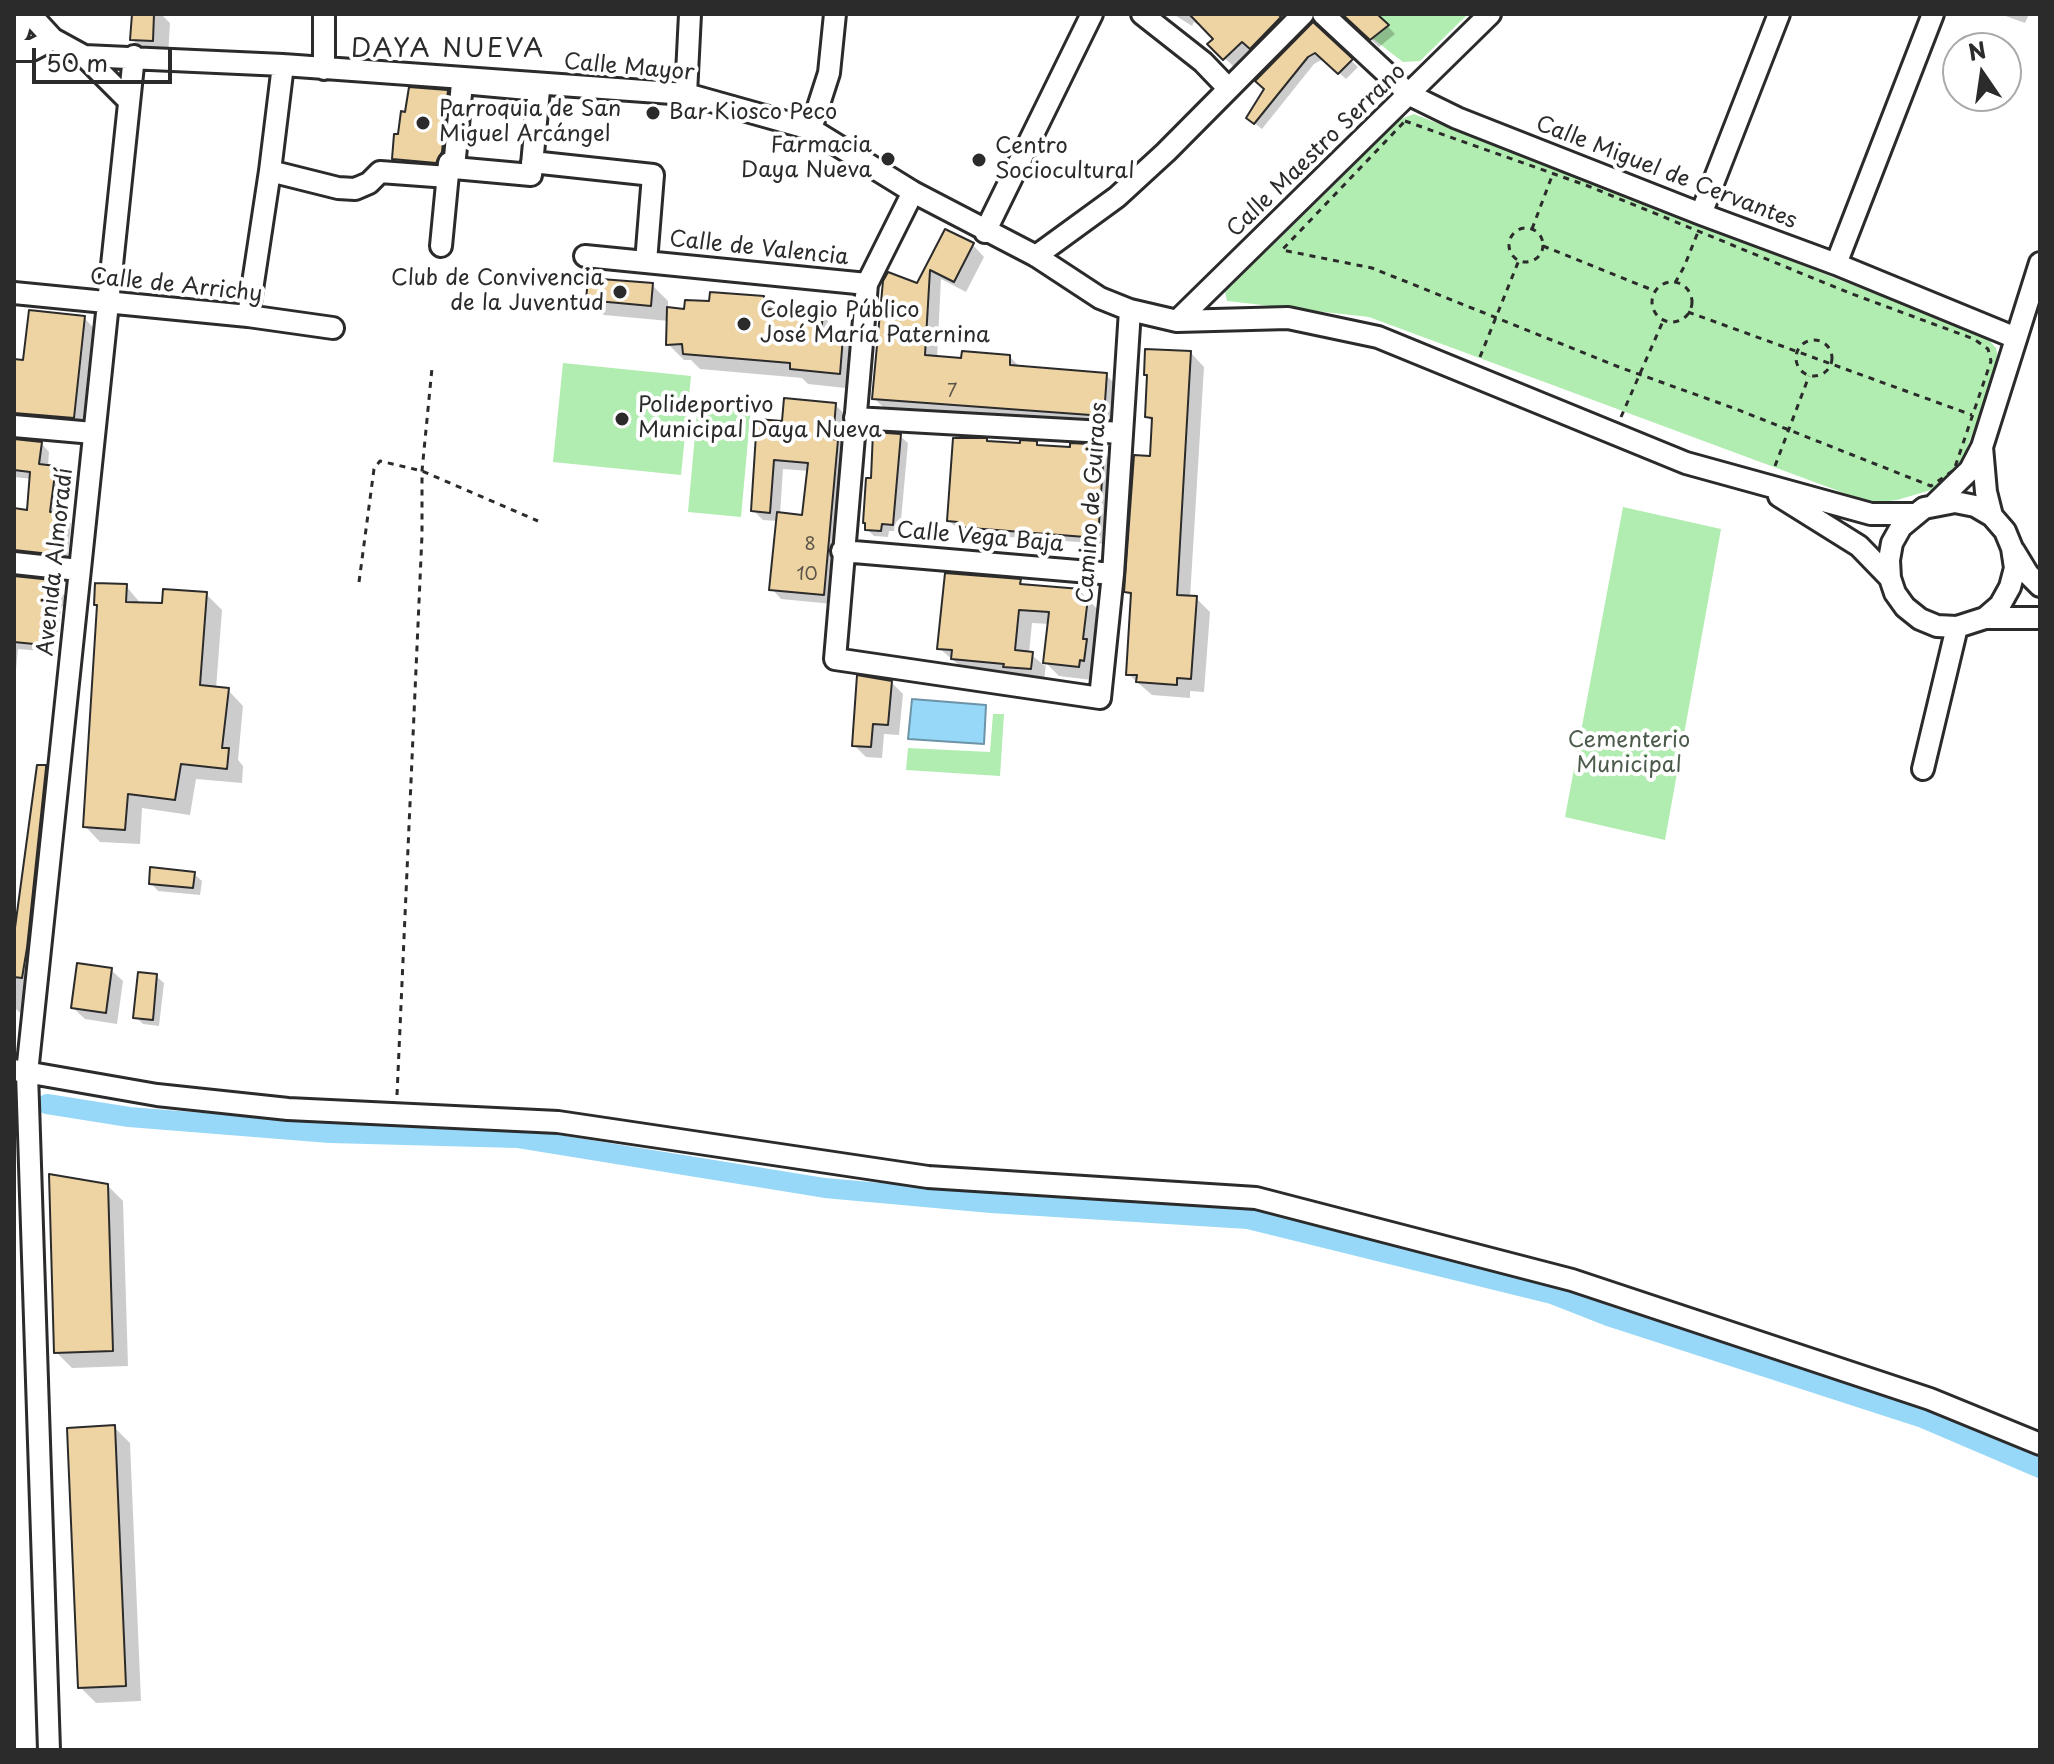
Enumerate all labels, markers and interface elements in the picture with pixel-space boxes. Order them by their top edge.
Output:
scale bar [36,32,176,82]
north arrow [1942,32,2022,112]
text: N [1965,32,1989,68]
district label: DAYA NUEVA [351,34,545,66]
text: 50 m [46,44,108,80]
street label: Calle Mayor [563,49,695,87]
street label: Calle Maestro Serrano [1222,59,1412,243]
place label: Parroquia de San Miguel Arcángel [439,97,621,148]
place label: Bar Kiosco Peco [669,100,837,126]
marker: Bar Kiosco Peco [644,104,662,122]
street label: Calle Miguel de Cervantes [1532,111,1800,235]
marker: Parroquia de San Miguel Arcángel [414,114,432,132]
place label: Farmacia Daya Nueva [741,133,872,184]
place label: Centro Sociocultural [995,134,1135,186]
marker: Farmacia Daya Nueva [879,150,897,168]
marker: Centro Sociocultural [970,151,988,169]
street label: Calle de Valencia [668,226,850,272]
street label: Calle de Arrichy [88,264,264,308]
place label: Club de Convivencia de la Juventud [391,266,604,318]
marker: Club de Convivencia de la Juventud [611,283,629,301]
place label: Colegio Público José María Paternina [760,298,990,350]
marker: Colegio Público José María Paternina [735,315,753,333]
house number: 7 [947,381,957,403]
place label: Polideportivo Municipal Daya Nueva [638,393,882,444]
street label: Camino de Guiraos [1073,401,1113,605]
marker: Polideportivo Municipal Daya Nueva [613,410,631,428]
street label: Avenida Almoradí [33,467,79,657]
street label: Calle Vega Baja [895,518,1065,558]
house number: 8 [804,534,816,556]
house number: 10 [796,564,818,586]
park label: Cementerio Municipal [1568,728,1690,780]

